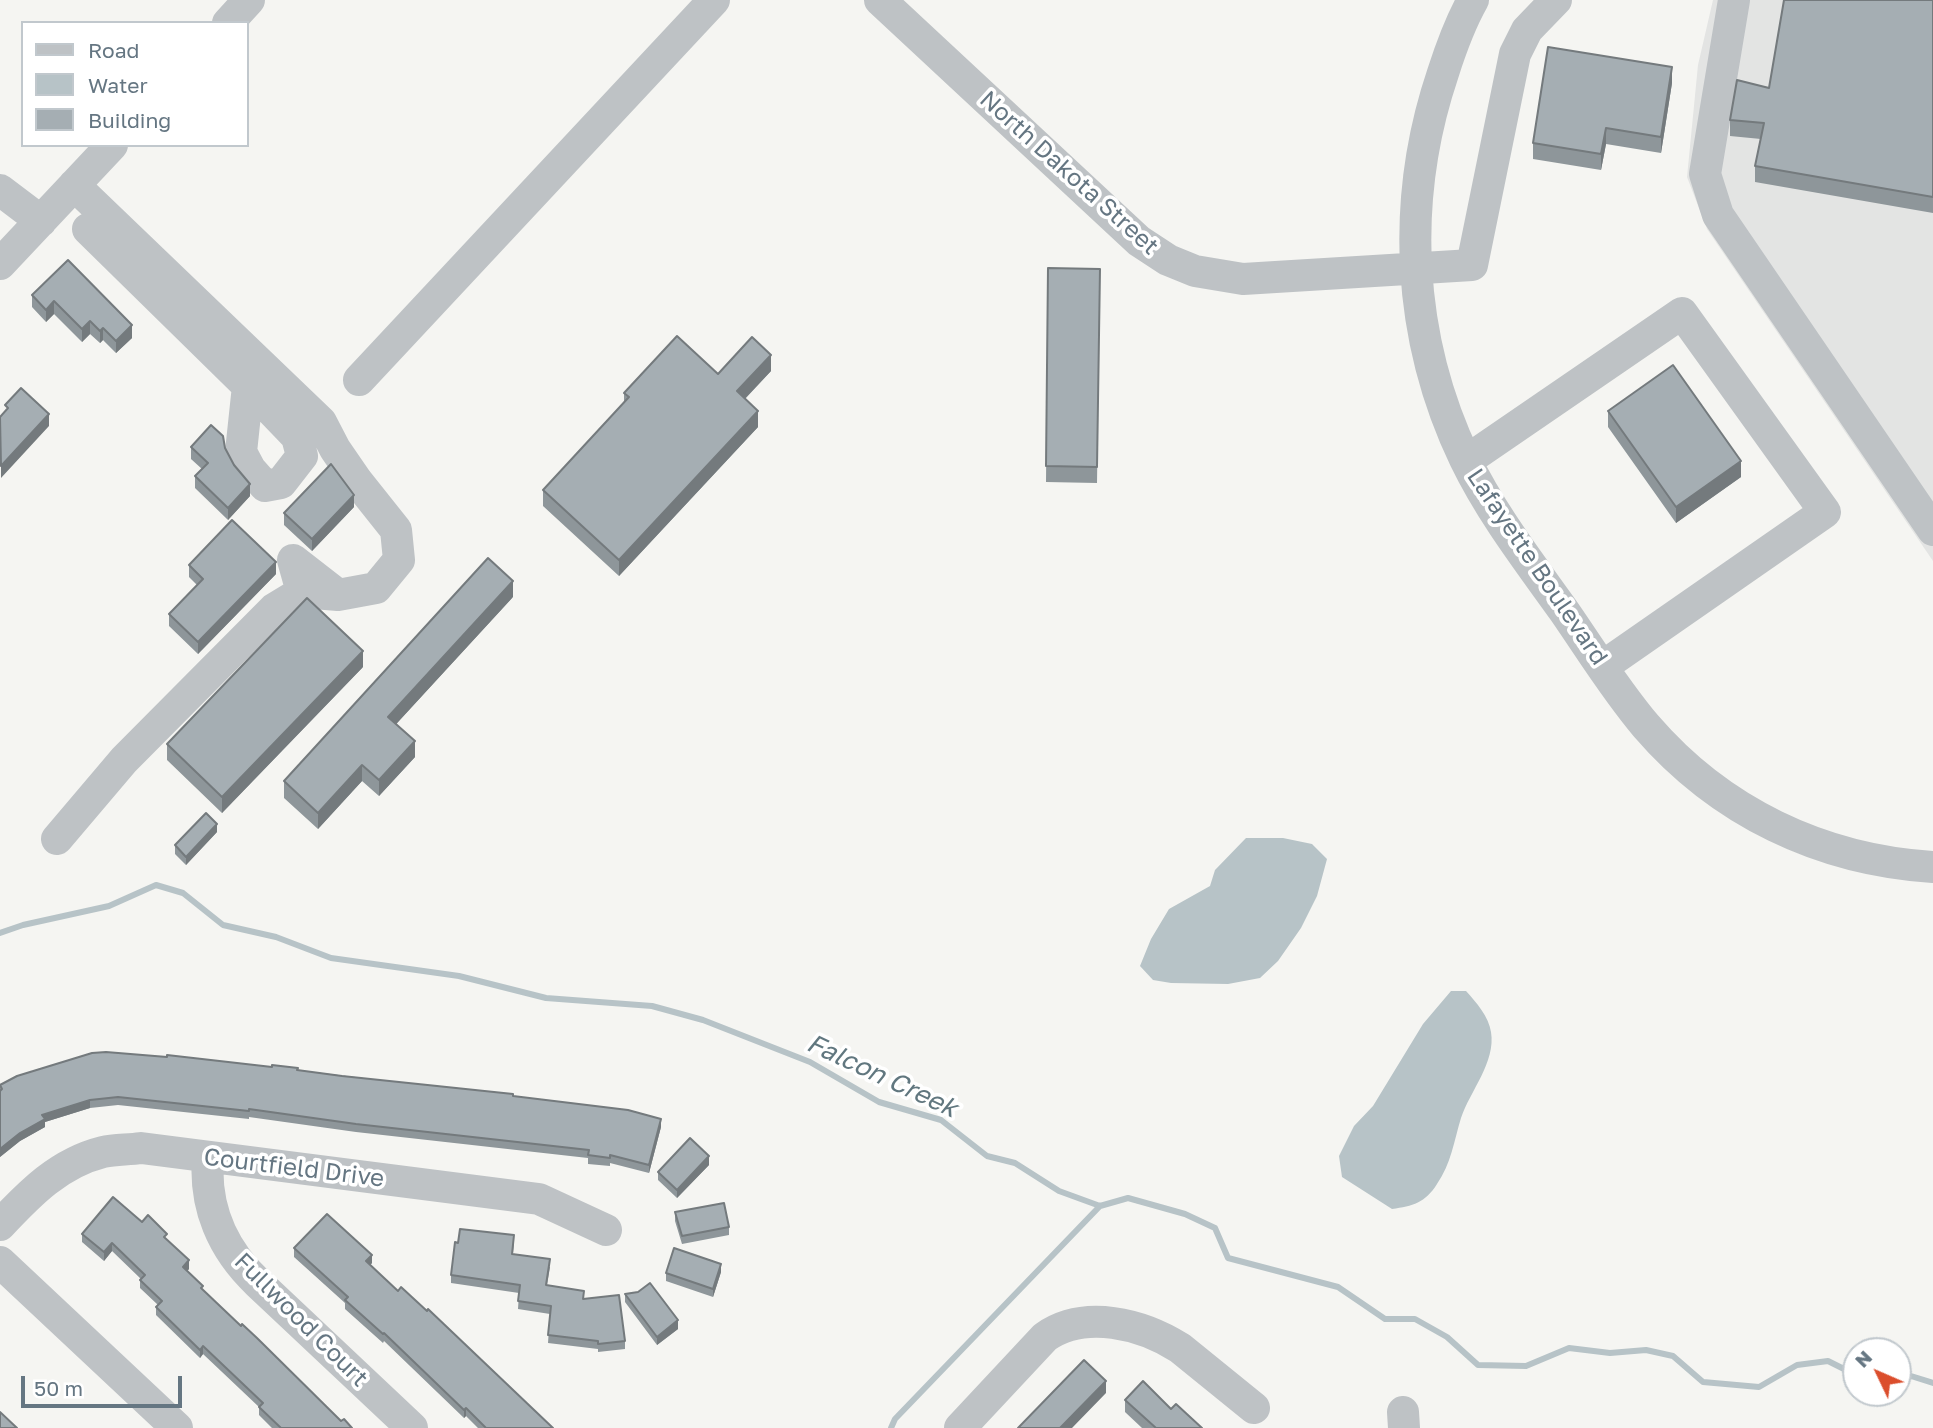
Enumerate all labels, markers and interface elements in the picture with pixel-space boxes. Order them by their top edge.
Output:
legend [21,21,248,147]
text: Road [88,37,139,63]
text: Water [88,72,148,98]
street label: North Dakota Street [974,85,1164,261]
text: Building [88,107,171,133]
street label: Lafayette Boulevard [1461,463,1613,671]
water label: Falcon Creek [802,1028,962,1124]
street label: Courtfield Drive [202,1143,386,1193]
street label: Fullwood Court [228,1247,374,1393]
north arrow [1842,1337,1912,1407]
text: N [1850,1345,1876,1372]
scale bar [24,1362,186,1406]
text: 50 m [34,1375,83,1401]

